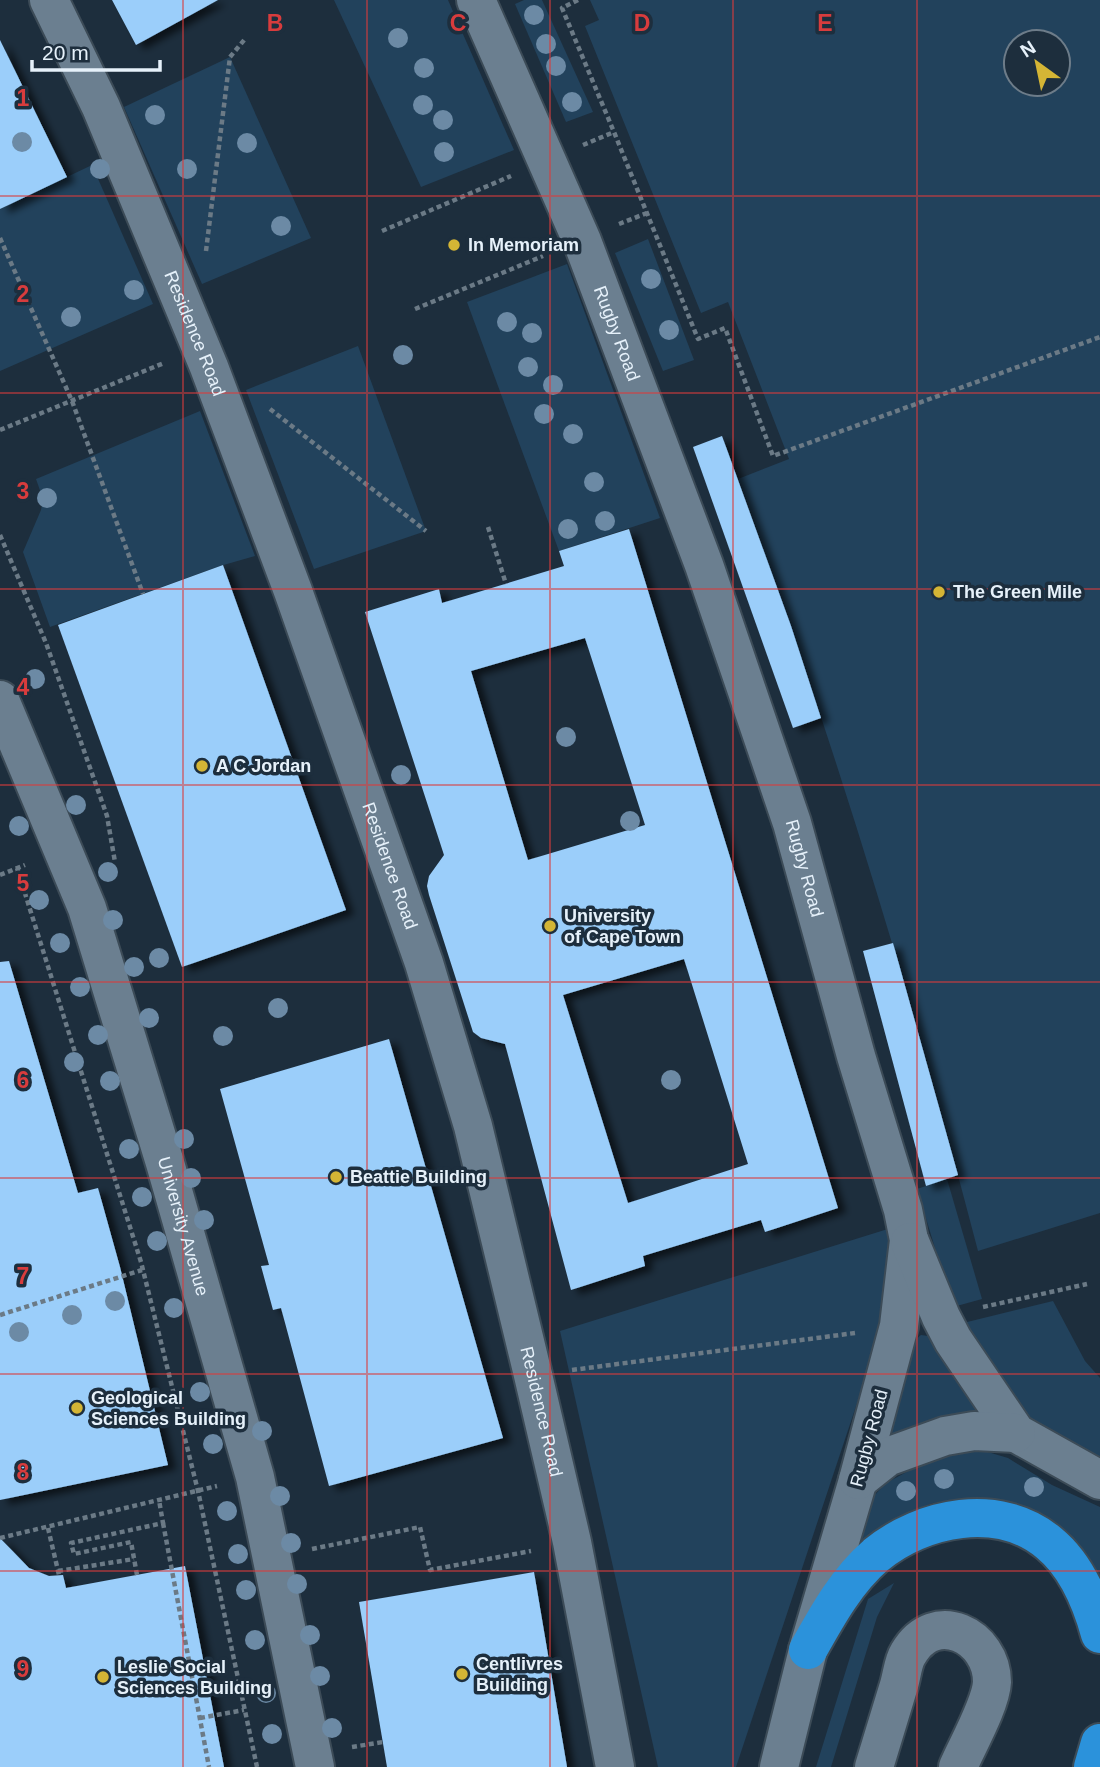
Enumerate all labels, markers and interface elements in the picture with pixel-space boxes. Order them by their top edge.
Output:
text: B [267,10,283,36]
text: C [450,10,466,36]
text: D [634,10,650,36]
text: E [817,10,833,36]
scale bar [32,28,159,72]
north arrow [1002,28,1072,98]
text: N [1017,37,1039,62]
text: 20 m [42,41,89,64]
text: 1 [17,85,30,111]
place label: In Memoriam [468,235,579,255]
marker: In Memoriam [446,237,462,253]
street label: Residence Road [160,268,229,399]
text: 2 [17,281,29,307]
street label: Rugby Road [590,283,644,384]
text: 3 [17,478,29,504]
place label: The Green Mile [953,582,1082,602]
marker: The Green Mile [931,584,947,600]
text: 4 [17,674,30,700]
place label: A C Jordan [216,756,311,776]
marker: A C Jordan [194,758,210,774]
street label: Residence Road [358,800,421,932]
street label: Rugby Road [782,817,827,919]
text: 5 [17,870,30,896]
place label: University of Cape Town [564,906,681,947]
marker: University of Cape Town [542,918,558,934]
text: 6 [17,1067,29,1093]
street label: University Avenue [154,1154,213,1298]
place label: Beattie Building [350,1167,487,1187]
marker: Beattie Building [328,1169,344,1185]
text: 7 [17,1263,29,1289]
street label: Residence Road [516,1344,566,1479]
street label: Rugby Road [846,1387,892,1489]
place label: Geological Sciences Building [91,1388,246,1429]
marker: Geological Sciences Building [69,1400,85,1416]
text: 8 [17,1459,30,1485]
place label: Centlivres Building [476,1654,563,1695]
text: 9 [17,1656,29,1682]
place label: Leslie Social Sciences Building [117,1657,272,1698]
marker: Centlivres Building [454,1666,470,1682]
marker: Leslie Social Sciences Building [95,1669,111,1685]

